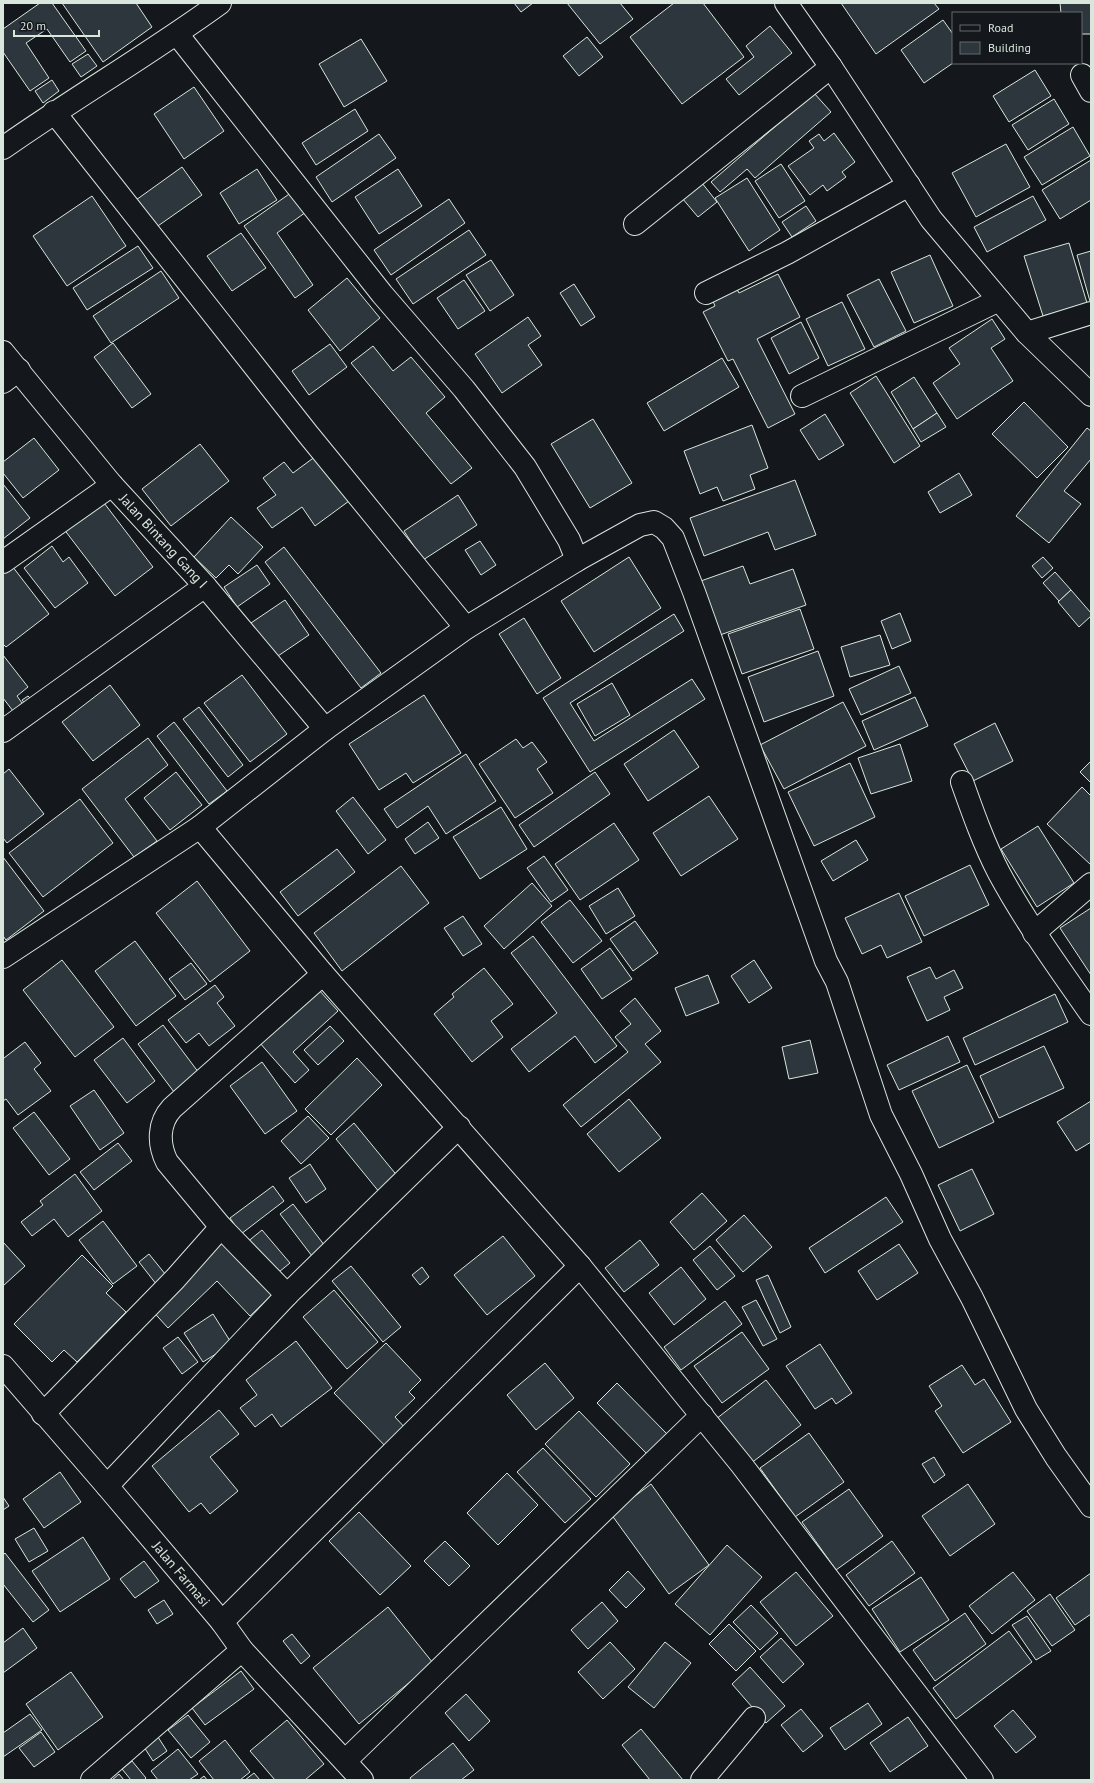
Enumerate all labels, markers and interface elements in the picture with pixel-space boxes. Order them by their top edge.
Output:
scale bar [14,12,99,38]
legend [952,12,1082,64]
text: 20 m [20,18,46,33]
text: Road [988,20,1013,35]
text: Building [988,40,1031,55]
street label: Jalan Bintang Gang I [115,489,212,592]
street label: Jalan Farmasi [148,1537,214,1611]

